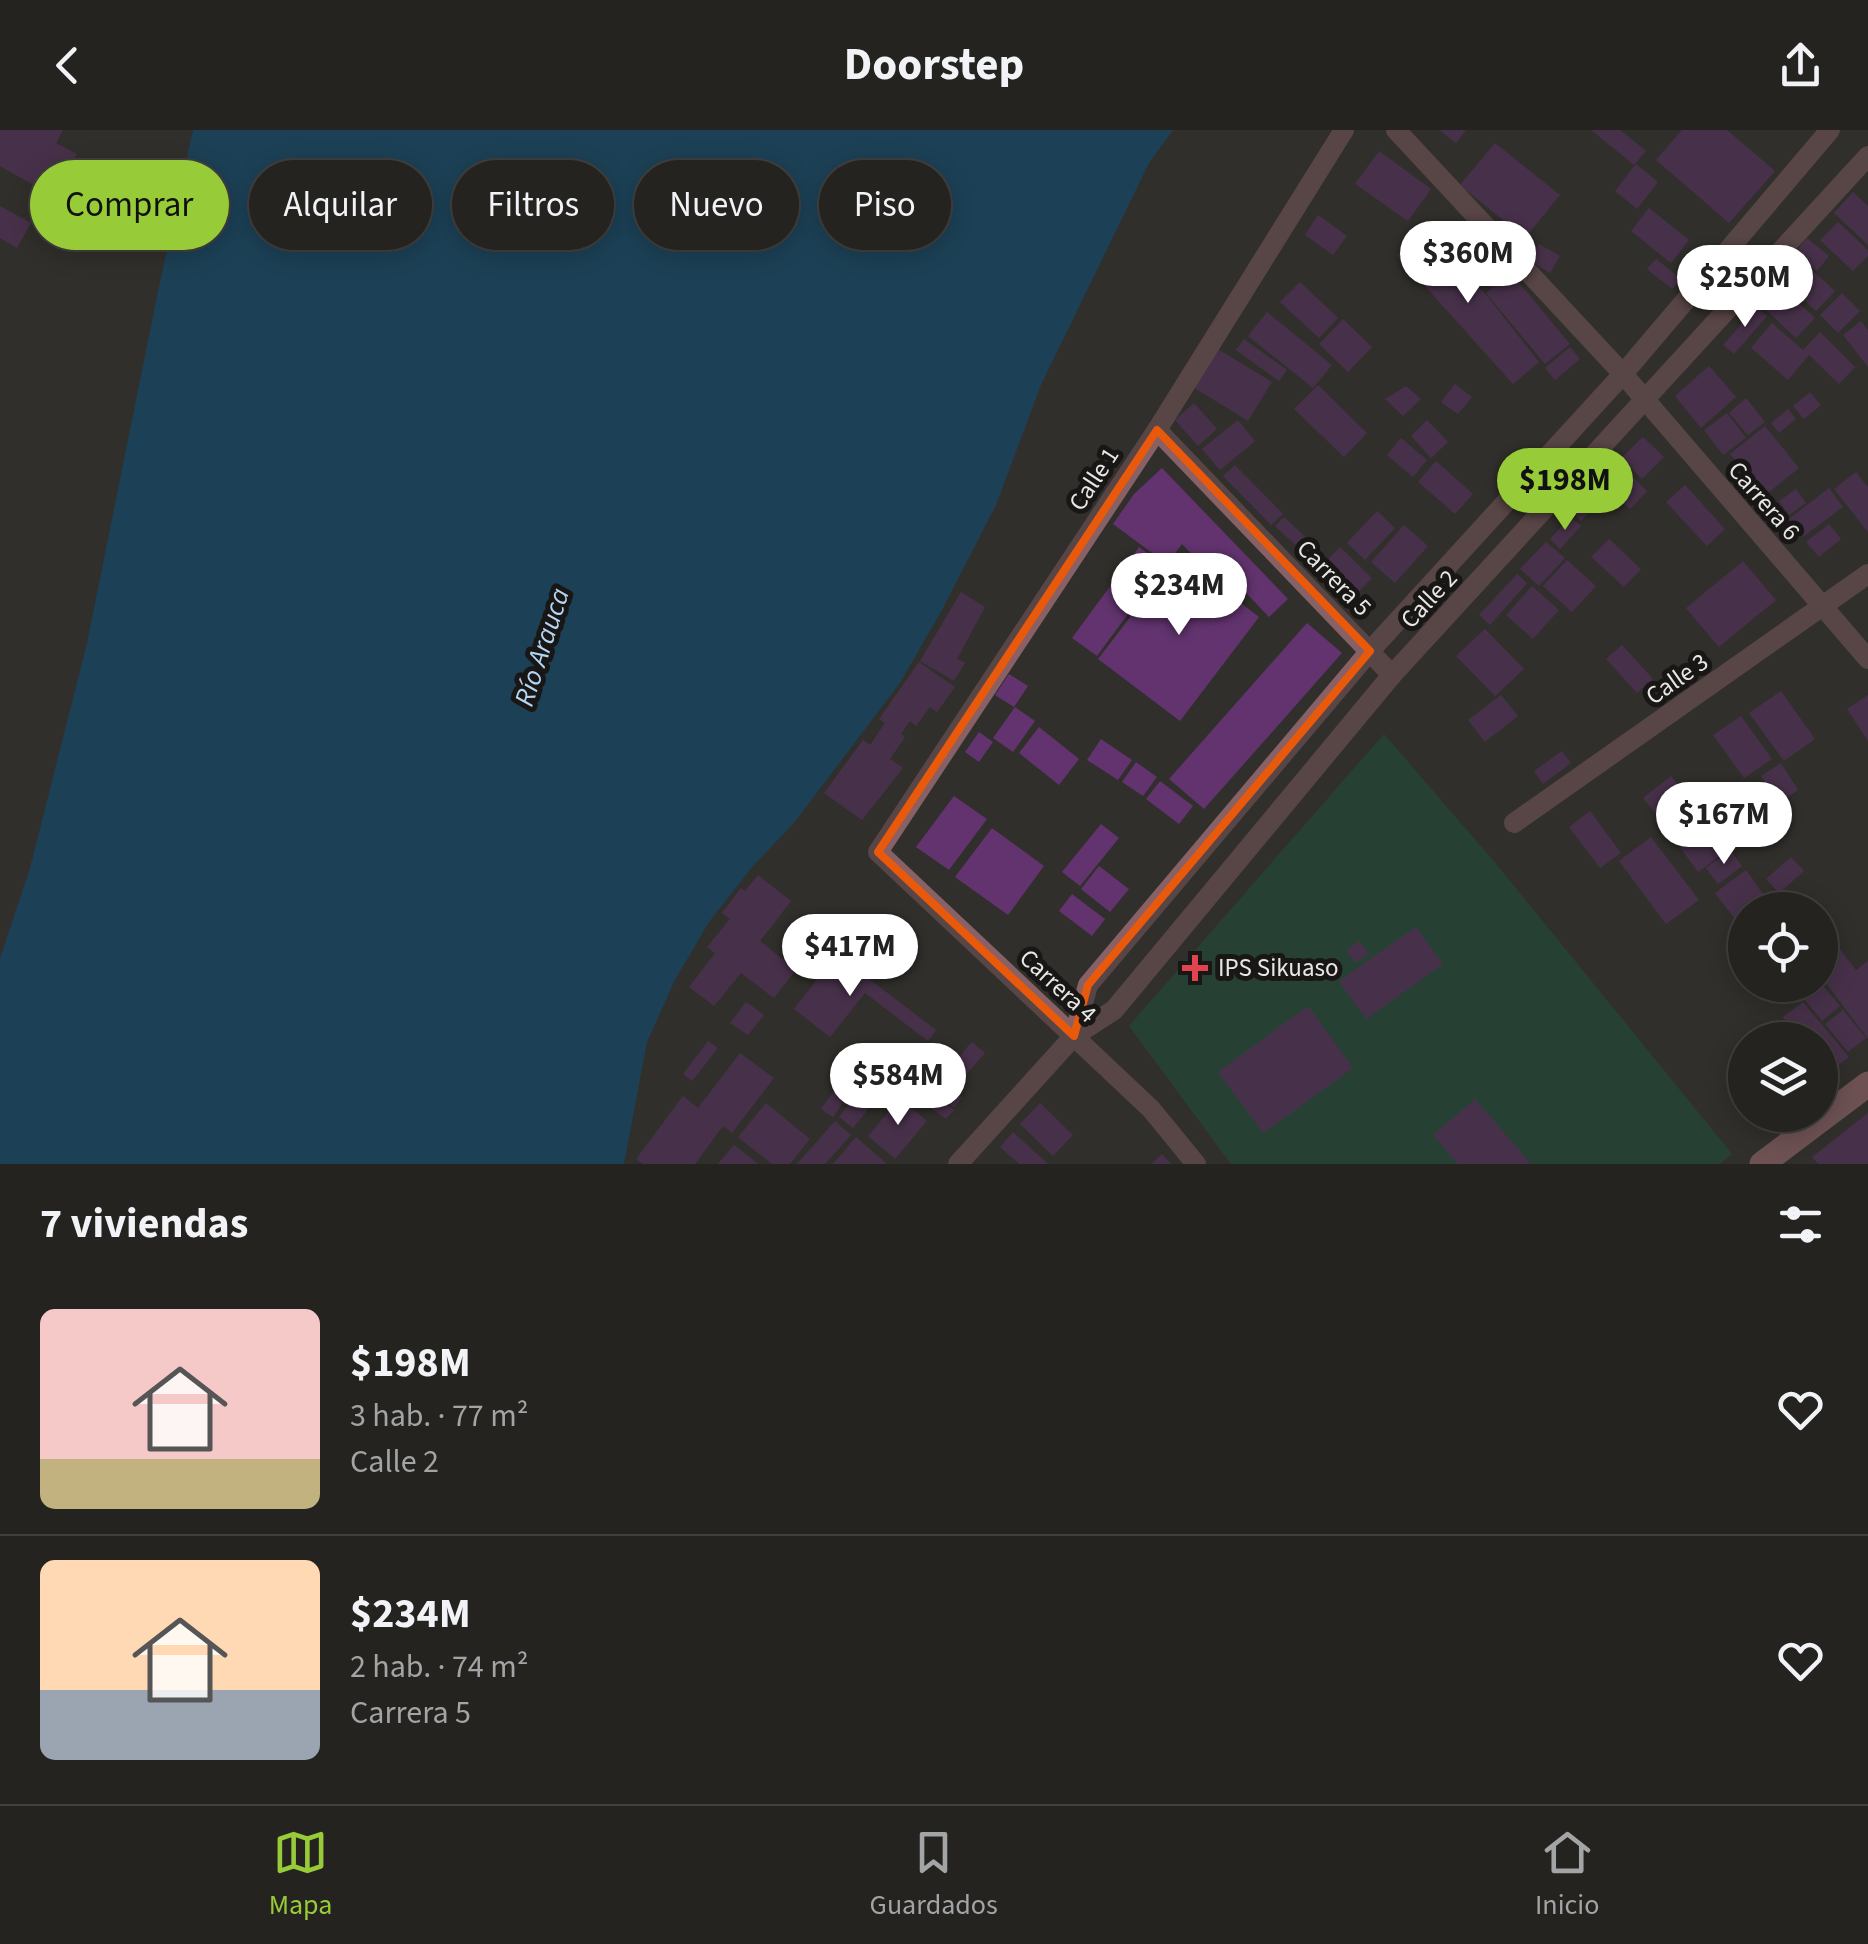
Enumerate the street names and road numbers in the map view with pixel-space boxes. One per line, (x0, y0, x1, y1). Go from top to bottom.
street label: Calle 1 (1060, 440, 1128, 518)
street label: Carrera 6 (1719, 454, 1809, 548)
street label: Carrera 5 (1288, 532, 1380, 624)
street label: Calle 2 (1392, 561, 1466, 637)
street label: Calle 3 (1638, 644, 1716, 714)
street label: Carrera 4 (1011, 941, 1105, 1031)

